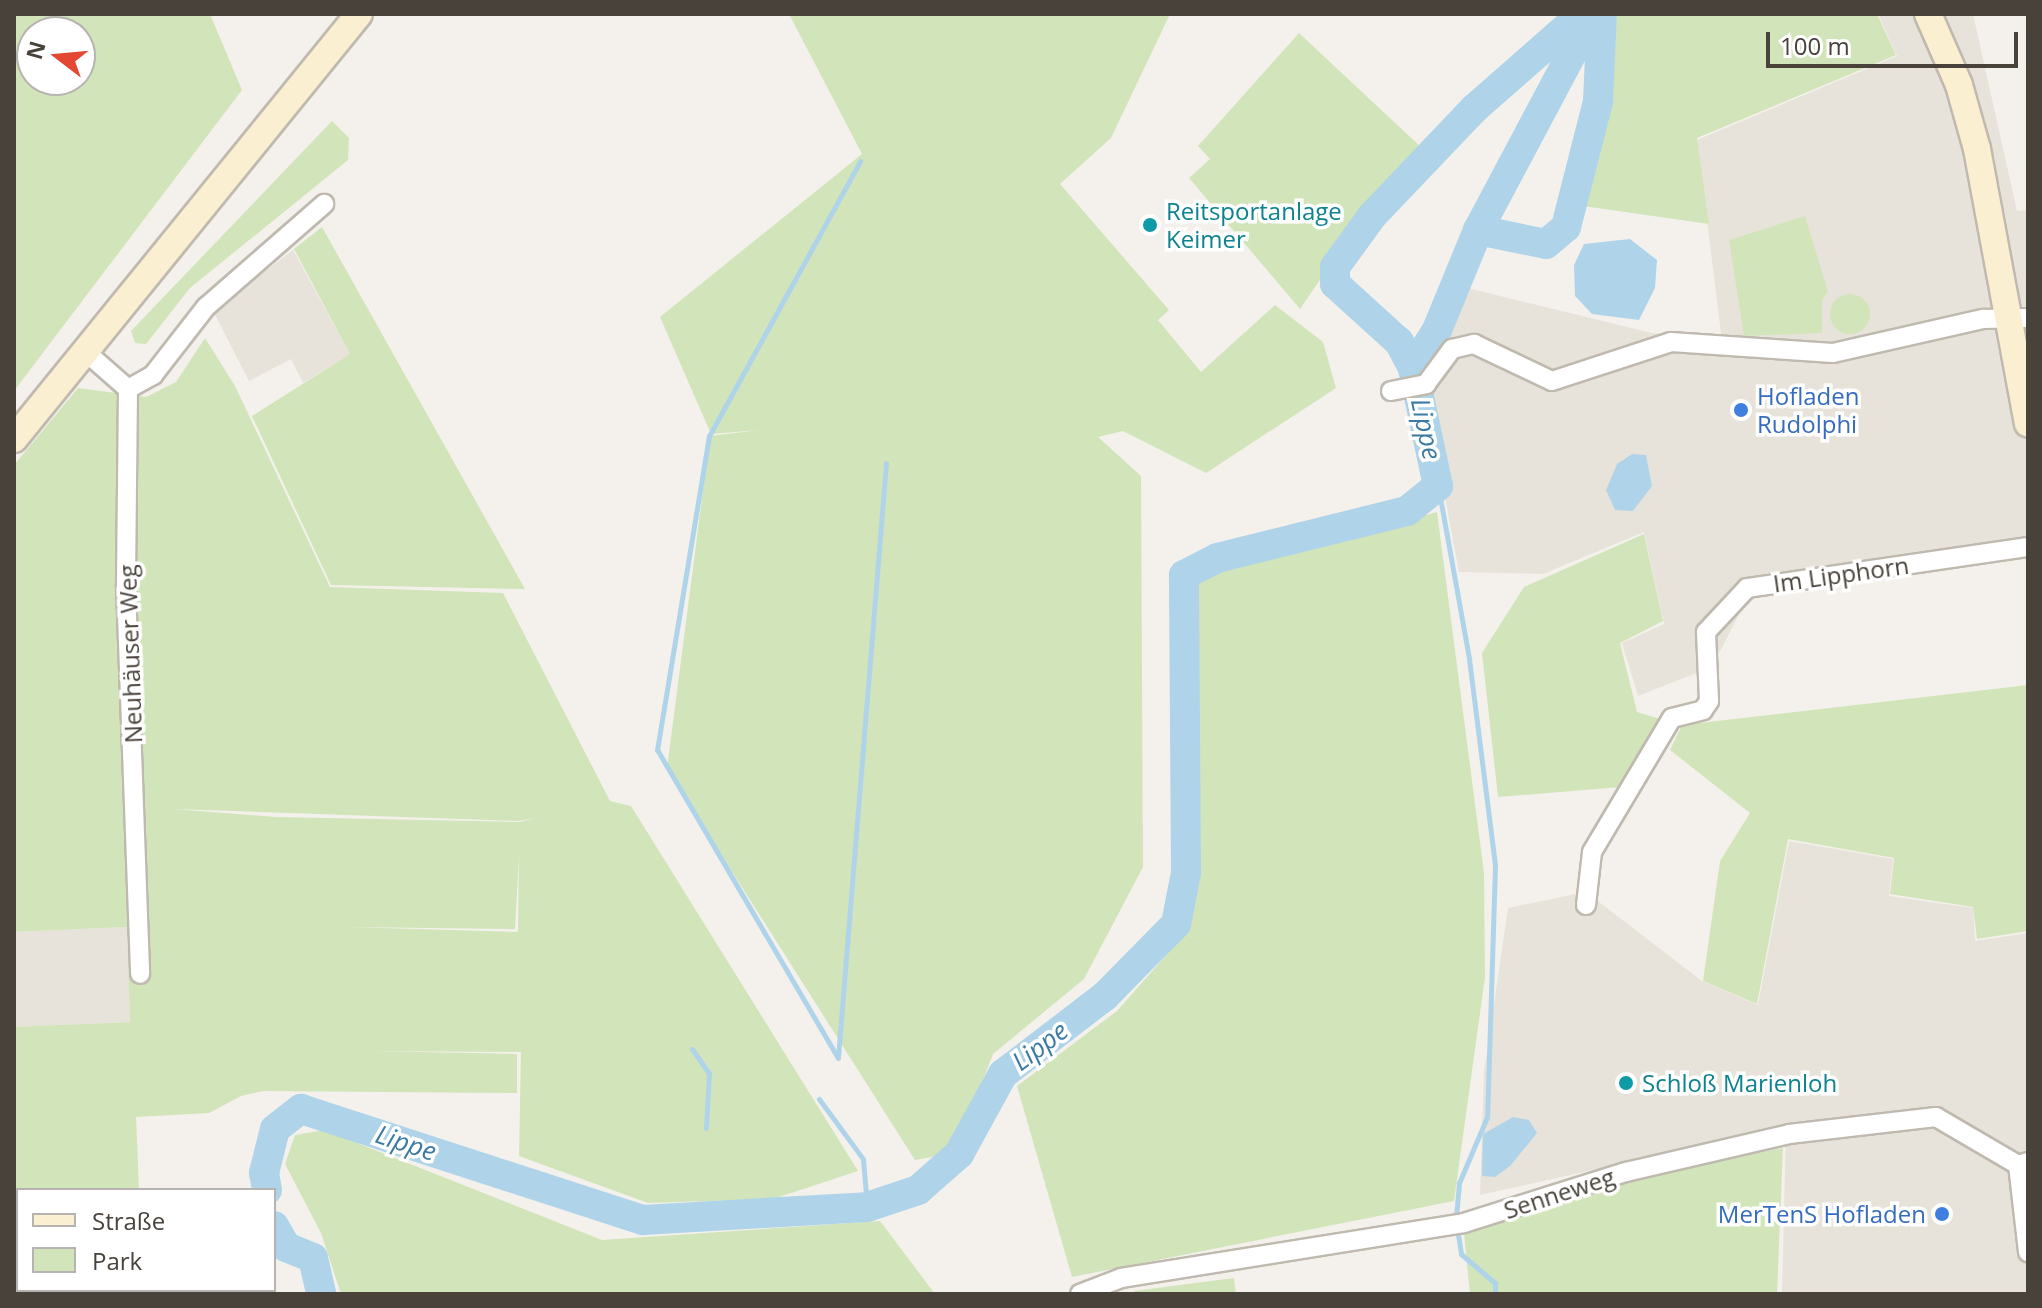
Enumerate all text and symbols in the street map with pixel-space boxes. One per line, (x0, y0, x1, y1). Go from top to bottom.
north arrow (16, 16, 96, 96)
scale bar (1770, 16, 2022, 66)
text: 100 m (1780, 29, 1850, 62)
text: N (18, 37, 52, 63)
place label: Reitsportanlage Keimer (1166, 197, 1342, 253)
marker: Reitsportanlage Keimer (1141, 216, 1159, 234)
place label: Hofladen Rudolphi (1757, 382, 1859, 438)
water label: Lippe (1404, 395, 1448, 463)
marker: Hofladen Rudolphi (1732, 401, 1750, 419)
street label: Im Lipphorn (1771, 550, 1911, 598)
street label: Neuhäuser Weg (112, 564, 148, 744)
water label: Lippe (1006, 1015, 1074, 1077)
place label: Schloß Marienloh (1642, 1069, 1837, 1097)
marker: Schloß Marienloh (1617, 1074, 1635, 1092)
water label: Lippe (372, 1119, 440, 1167)
street label: Senneweg (1500, 1162, 1618, 1224)
legend (16, 1188, 276, 1292)
place label: MerTenS Hofladen (1718, 1200, 1926, 1228)
text: Straße (92, 1204, 165, 1237)
marker: MerTenS Hofladen (1933, 1205, 1951, 1223)
text: Park (92, 1244, 142, 1277)

